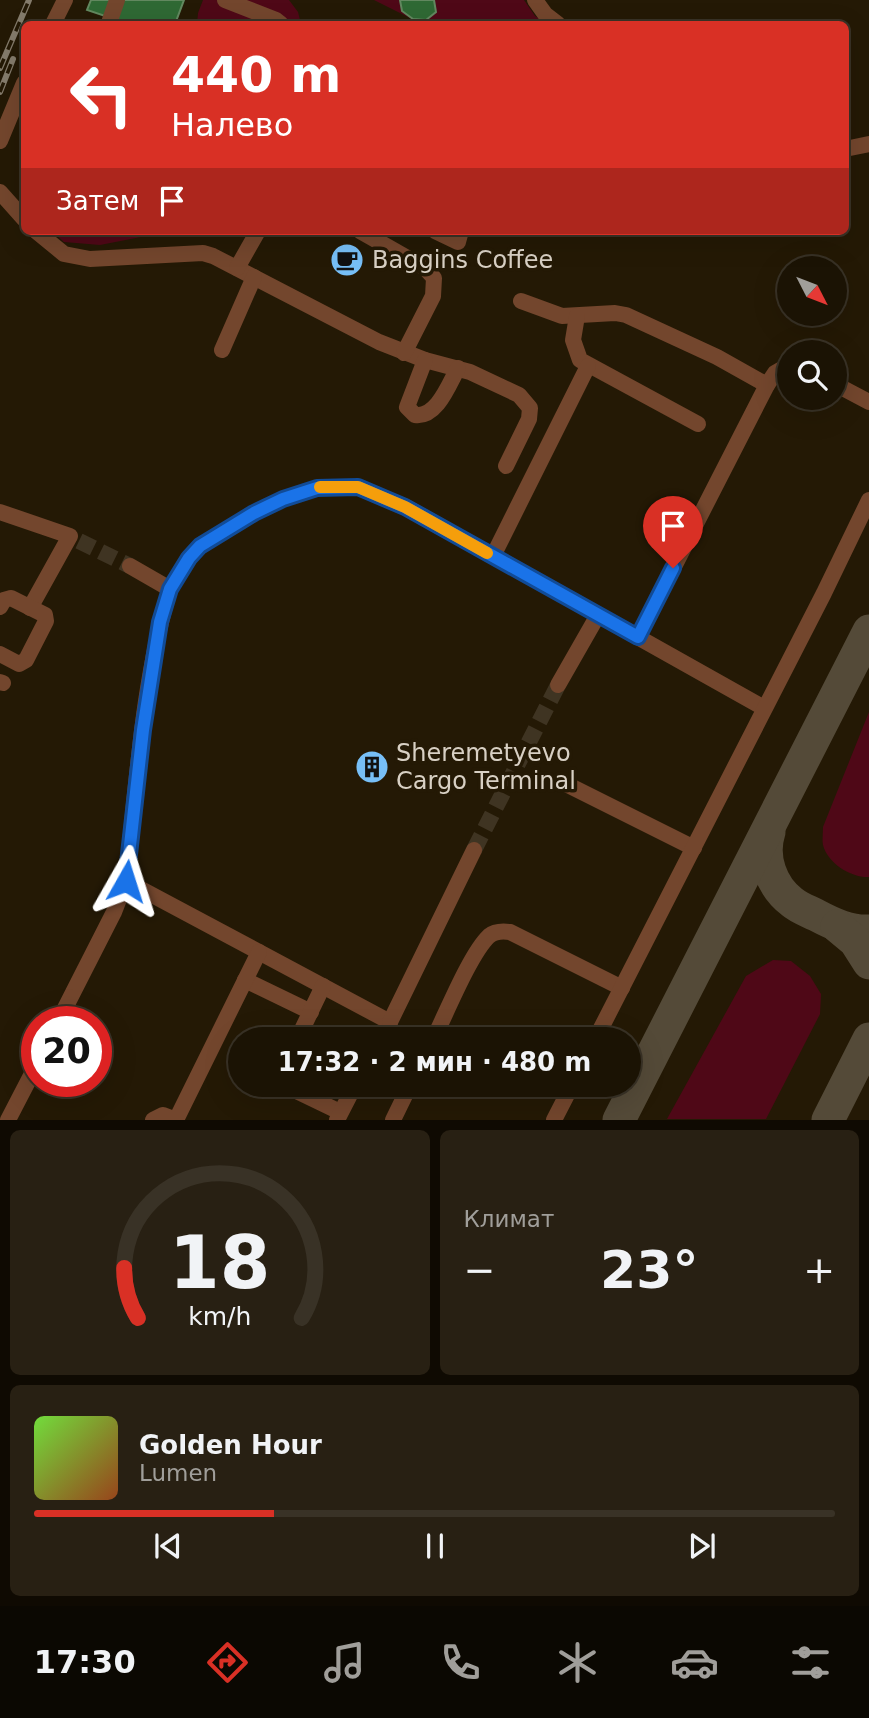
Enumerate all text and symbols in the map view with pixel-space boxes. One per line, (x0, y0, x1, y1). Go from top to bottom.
text: 440 m (171, 47, 341, 104)
icon: left (56, 49, 147, 140)
text: Налево (171, 106, 293, 144)
icon: arrive (153, 182, 191, 220)
text: Затем (56, 186, 139, 216)
cafe icon: Baggins Coffee (328, 241, 366, 279)
place label: Baggins Coffee (372, 246, 553, 274)
north arrow (777, 256, 847, 326)
map controls (777, 256, 847, 410)
button: search (777, 340, 847, 410)
pin (643, 496, 703, 568)
icon: arrive (654, 507, 692, 545)
place label: Sheremetyevo Cargo Terminal (396, 739, 576, 795)
building icon: Sheremetyevo Cargo Terminal (353, 748, 391, 786)
position arrow (89, 844, 163, 918)
speed limit sign: 20 (21, 1006, 112, 1097)
text: 17:32 · 2 мин · 480 m (278, 1047, 591, 1077)
text: Климат (464, 1206, 554, 1232)
text: 18 (169, 1221, 270, 1306)
text: 23° (600, 1240, 698, 1300)
text: − (464, 1248, 495, 1292)
text: + (803, 1248, 835, 1292)
text: km/h (188, 1302, 251, 1331)
text: Golden Hour (139, 1430, 322, 1460)
text: Lumen (139, 1460, 217, 1486)
icon: previous (149, 1527, 187, 1565)
icon: pause (416, 1527, 454, 1565)
icon: next (683, 1527, 721, 1565)
icon: directions (203, 1638, 252, 1687)
icon: music (320, 1638, 369, 1687)
icon: phone (436, 1638, 485, 1687)
icon: climate (553, 1638, 602, 1687)
icon: car (670, 1638, 719, 1687)
icon: filters (786, 1638, 835, 1687)
text: 17:30 (34, 1643, 136, 1681)

